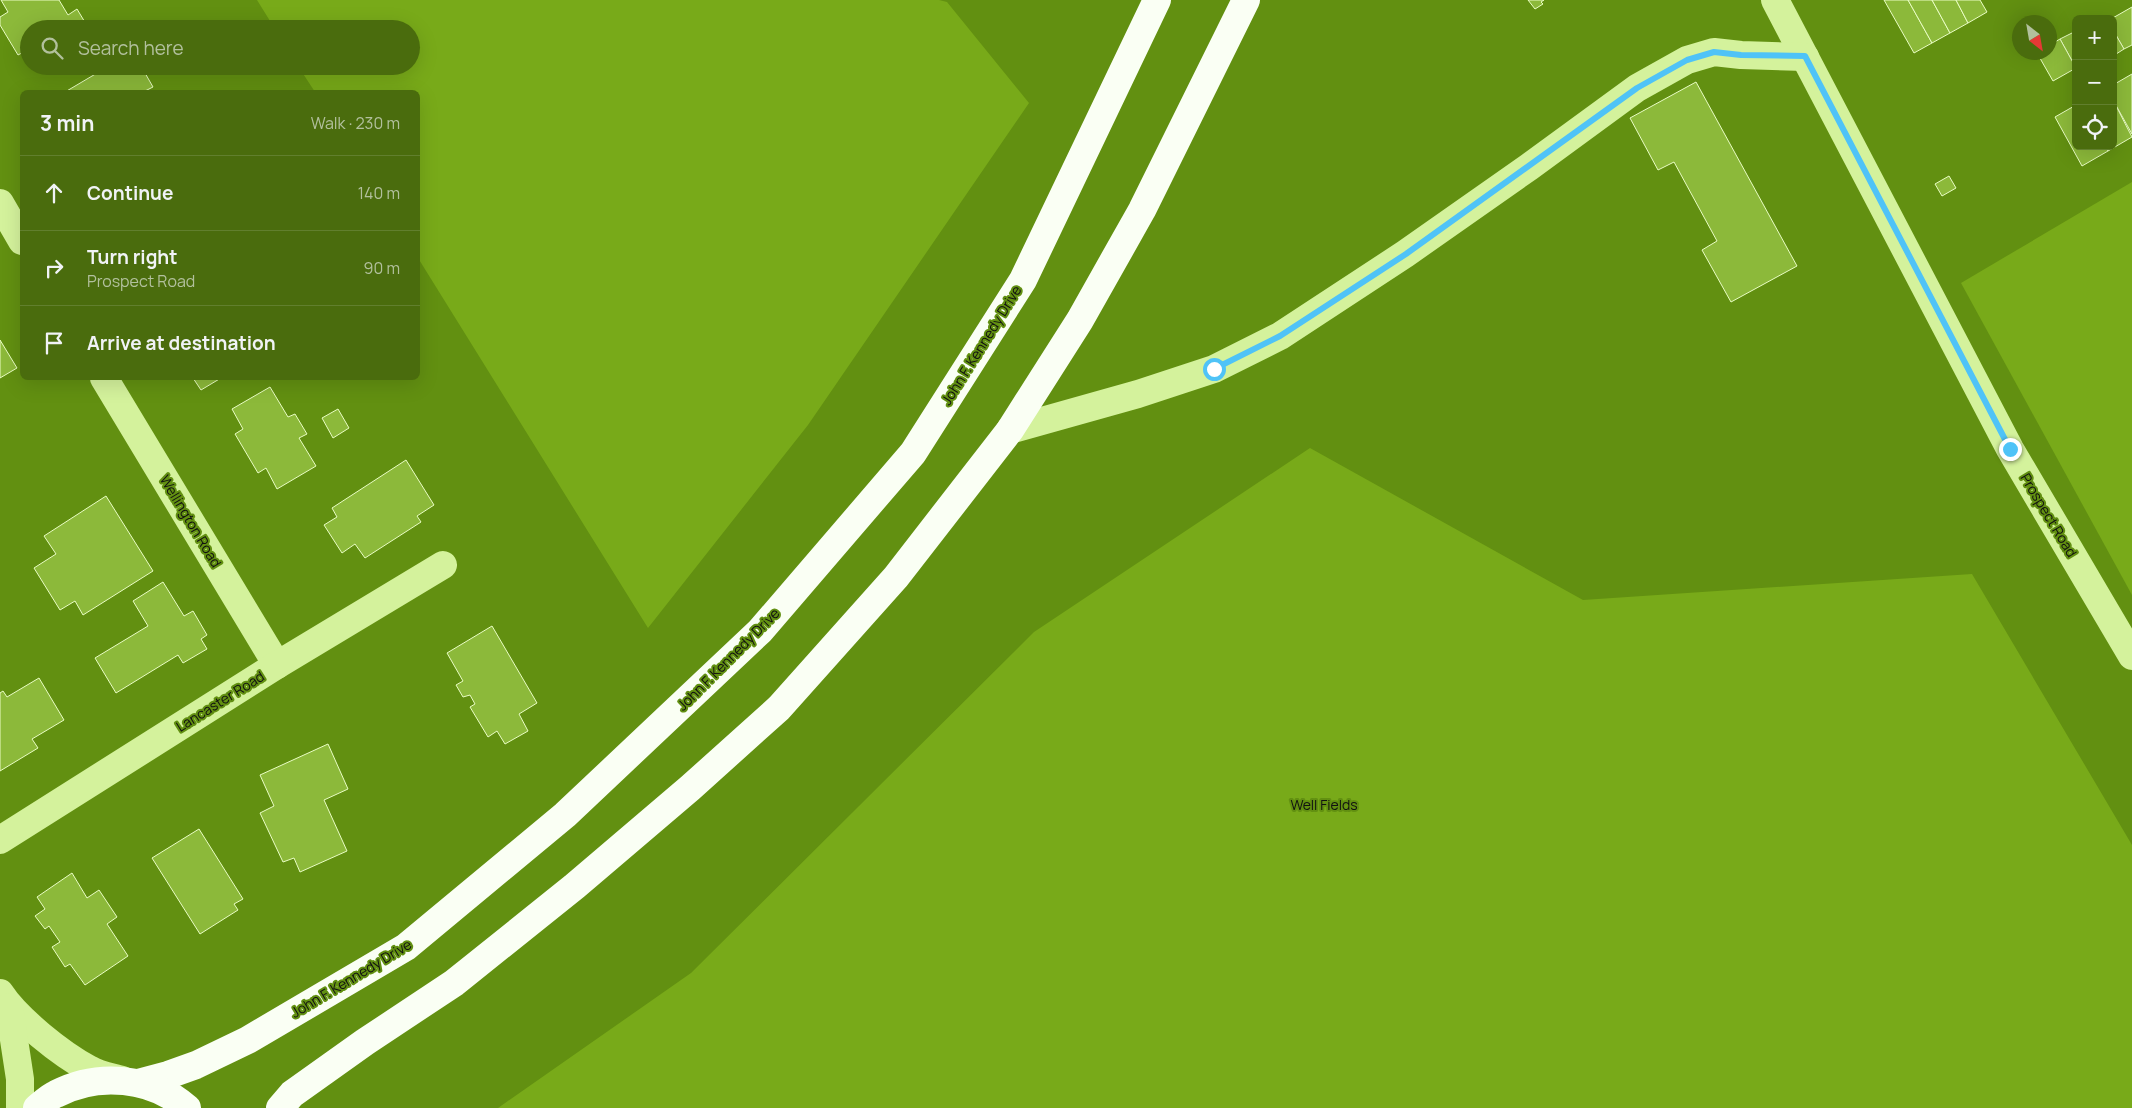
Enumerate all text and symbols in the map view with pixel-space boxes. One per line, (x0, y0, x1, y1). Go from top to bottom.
north arrow (2012, 15, 2057, 60)
map controls (2072, 15, 2117, 150)
button: + (2072, 15, 2117, 60)
search box (20, 20, 420, 75)
icon: search (38, 34, 66, 62)
text: Search here (78, 35, 184, 61)
button: − (2072, 60, 2117, 105)
button: locate (2072, 105, 2117, 150)
text: 3 min (40, 109, 94, 137)
text: Walk · 230 m (311, 112, 400, 134)
icon: ahead (40, 179, 68, 207)
text: Continue (87, 180, 173, 206)
text: 140 m (358, 182, 400, 204)
text: Turn right (87, 244, 177, 270)
icon: right (40, 254, 68, 282)
text: 90 m (364, 257, 400, 279)
text: Prospect Road (87, 270, 195, 292)
street label: John F. Kennedy Drive (936, 282, 1026, 408)
icon: arrive (40, 329, 68, 357)
text: Arrive at destination (87, 330, 276, 356)
route start (1203, 358, 1226, 381)
route end (1999, 438, 2022, 461)
street label: Prospect Road (2016, 470, 2082, 560)
street label: Wellington Road (156, 471, 226, 571)
street label: John F. Kennedy Drive (673, 604, 783, 714)
street label: Lancaster Road (172, 666, 268, 736)
park label: Well Fields (1290, 795, 1358, 814)
street label: John F. Kennedy Drive (287, 934, 415, 1022)

